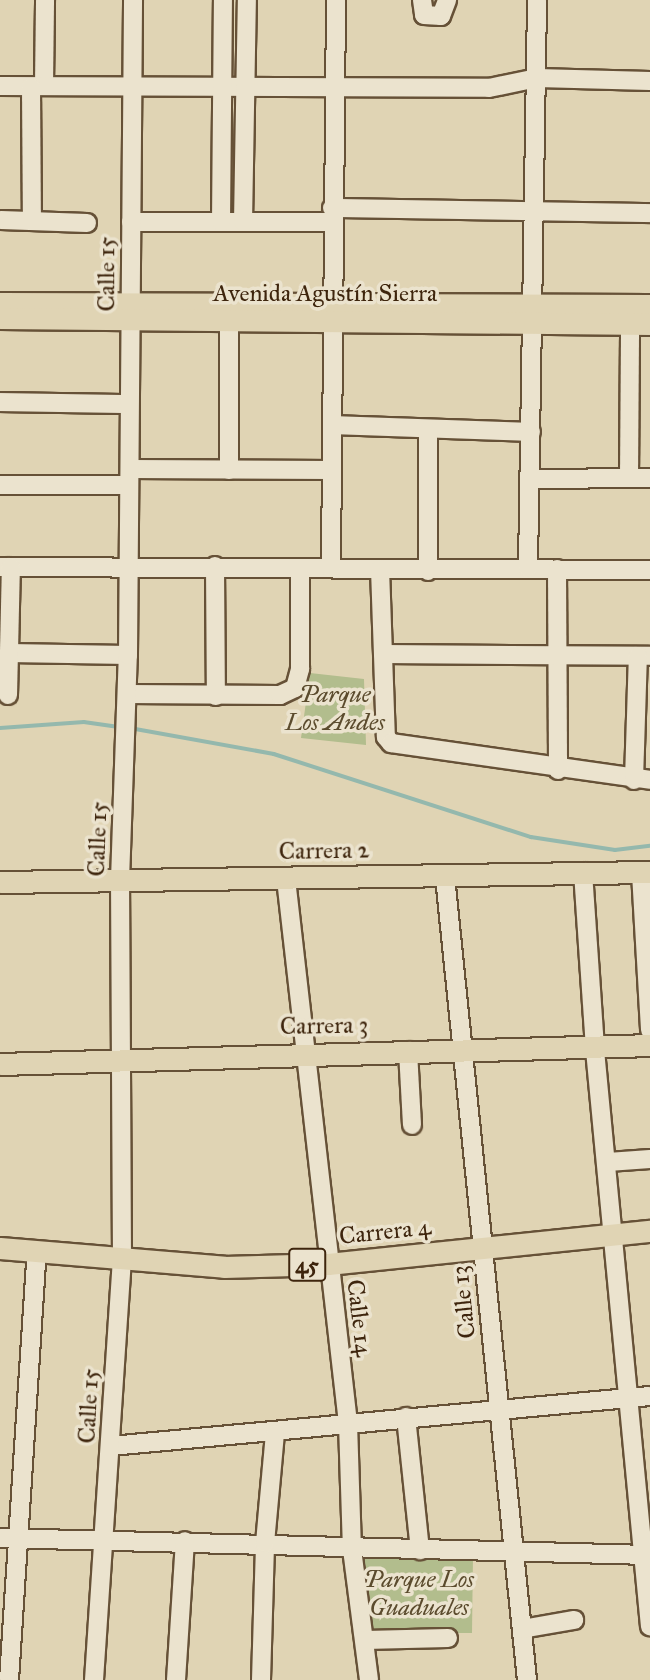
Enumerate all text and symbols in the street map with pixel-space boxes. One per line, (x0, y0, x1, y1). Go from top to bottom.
street label: Calle 15 (93, 236, 121, 312)
street label: Avenida Agustín Sierra (213, 280, 437, 308)
park label: Parque Los Andes (285, 681, 385, 737)
street label: Calle 15 (82, 801, 114, 877)
street label: Carrera 2 (279, 836, 369, 866)
street label: Carrera 3 (280, 1011, 368, 1041)
street label: Carrera 4 (338, 1213, 432, 1251)
road number: 45 (288, 1246, 326, 1284)
street label: Calle 13 (446, 1264, 482, 1340)
street label: Calle 14 (340, 1278, 378, 1358)
street label: Calle 15 (73, 1368, 105, 1444)
park label: Parque Los Guaduales (364, 1566, 474, 1622)

